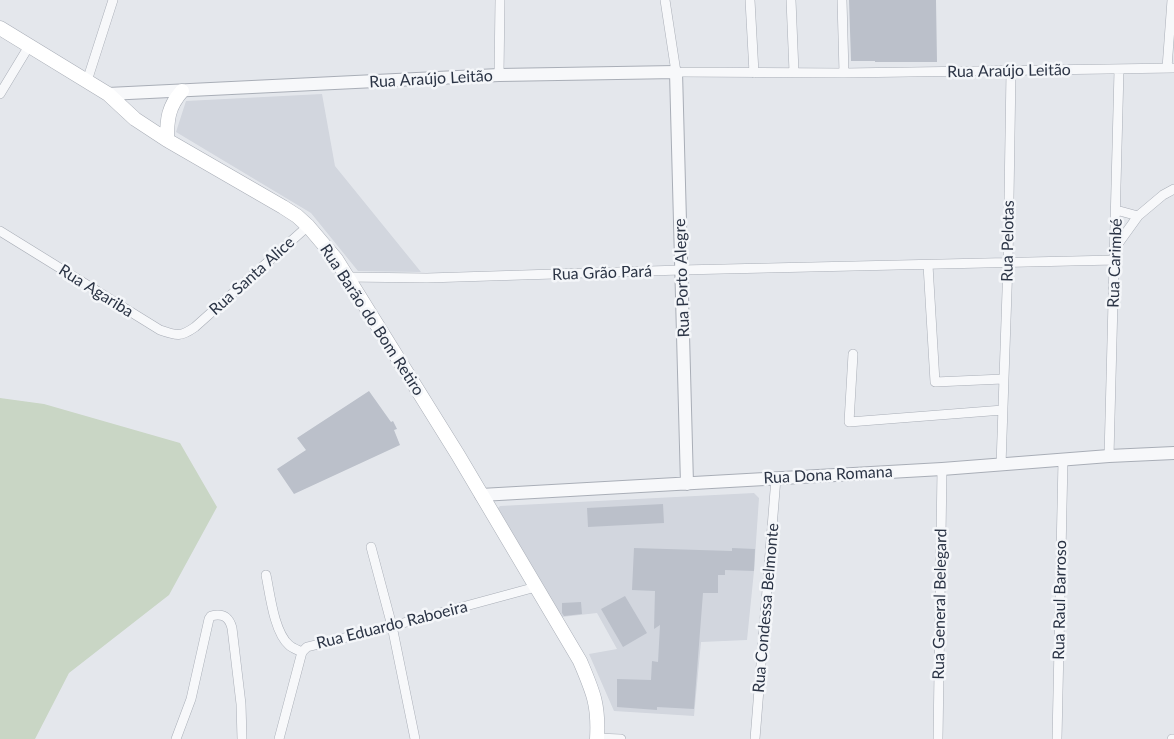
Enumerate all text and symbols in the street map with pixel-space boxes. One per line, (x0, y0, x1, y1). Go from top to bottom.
street label: Rua Araújo Leitão (947, 60, 1071, 82)
street label: Rua Araújo Leitão (369, 66, 493, 92)
street label: Rua Pelotas (998, 200, 1018, 282)
street label: Rua Porto Alegre (670, 218, 694, 338)
street label: Rua Carimbé (1104, 218, 1126, 308)
street label: Rua Santa Alice (205, 233, 299, 319)
street label: Rua Barão do Bom Retiro (316, 241, 428, 399)
street label: Rua Agariba (55, 261, 137, 321)
street label: Rua Grão Pará (552, 262, 652, 284)
street label: Rua Dona Romana (763, 462, 893, 488)
street label: Rua Condessa Belmonte (749, 522, 783, 694)
street label: Rua General Belegard (929, 528, 951, 680)
street label: Rua Raul Barroso (1049, 540, 1071, 660)
street label: Rua Eduardo Raboeira (315, 597, 469, 653)

